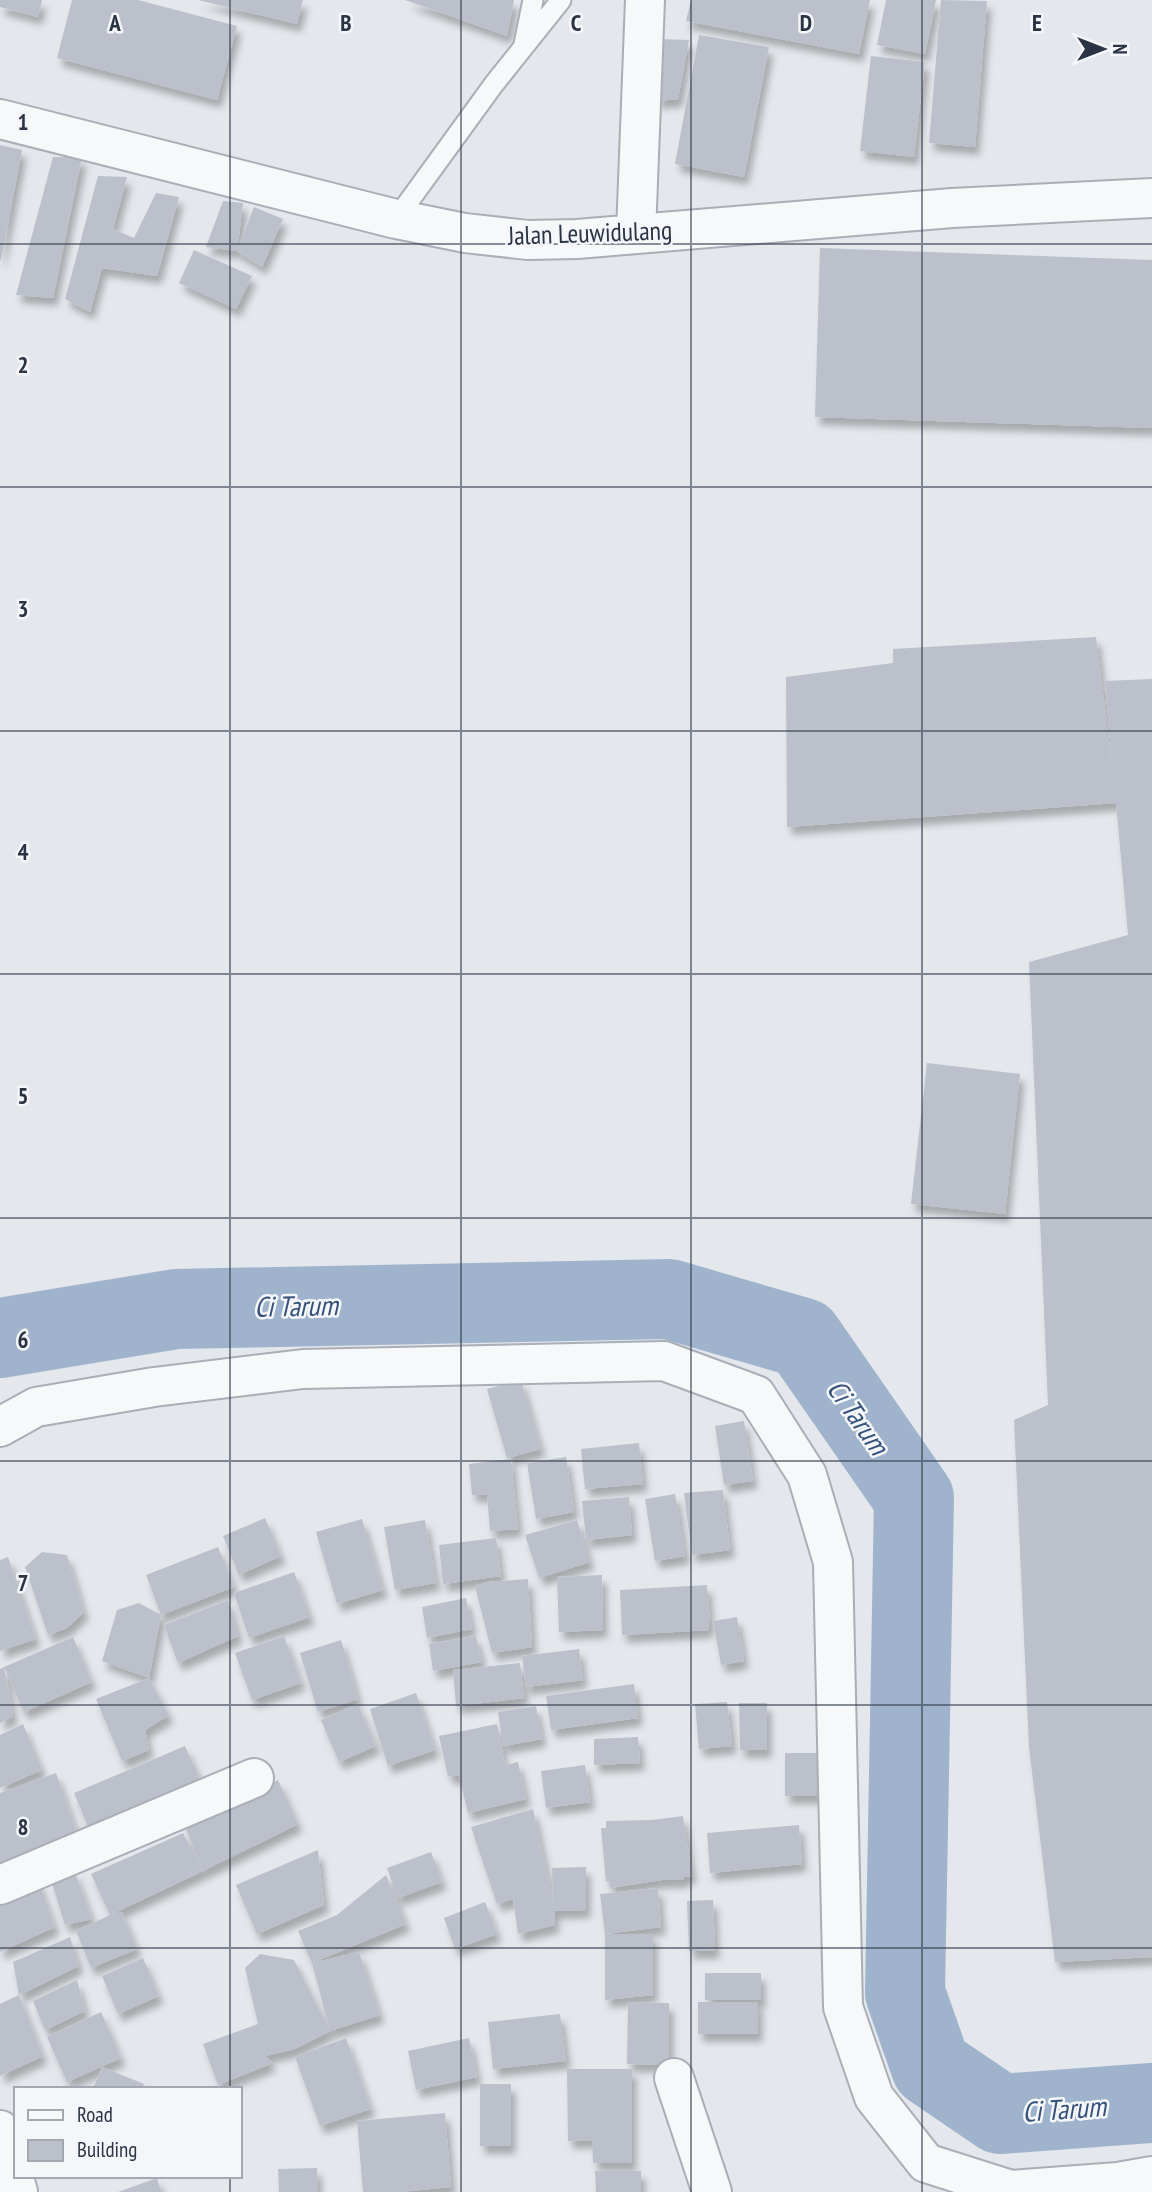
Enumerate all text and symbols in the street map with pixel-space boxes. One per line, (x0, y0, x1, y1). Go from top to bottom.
text: A (108, 8, 121, 37)
text: B (340, 8, 352, 37)
text: C (571, 8, 582, 37)
text: D (800, 8, 812, 37)
text: E (1032, 8, 1042, 37)
north arrow (1068, 14, 1138, 84)
text: N (1108, 44, 1132, 54)
text: 1 (18, 107, 29, 136)
street label: Jalan Leuwidulang (506, 213, 673, 252)
text: 2 (18, 350, 29, 379)
text: 3 (18, 594, 29, 623)
text: 4 (18, 837, 29, 866)
text: 5 (18, 1081, 29, 1110)
water label: Ci Tarum (254, 1286, 340, 1325)
text: 6 (18, 1325, 29, 1354)
water label: Ci Tarum (819, 1372, 899, 1463)
text: 7 (18, 1568, 29, 1597)
text: 8 (18, 1812, 29, 1841)
legend (14, 2087, 242, 2178)
water label: Ci Tarum (1021, 2087, 1109, 2130)
text: Road (77, 2101, 113, 2128)
text: Building (77, 2136, 137, 2163)

